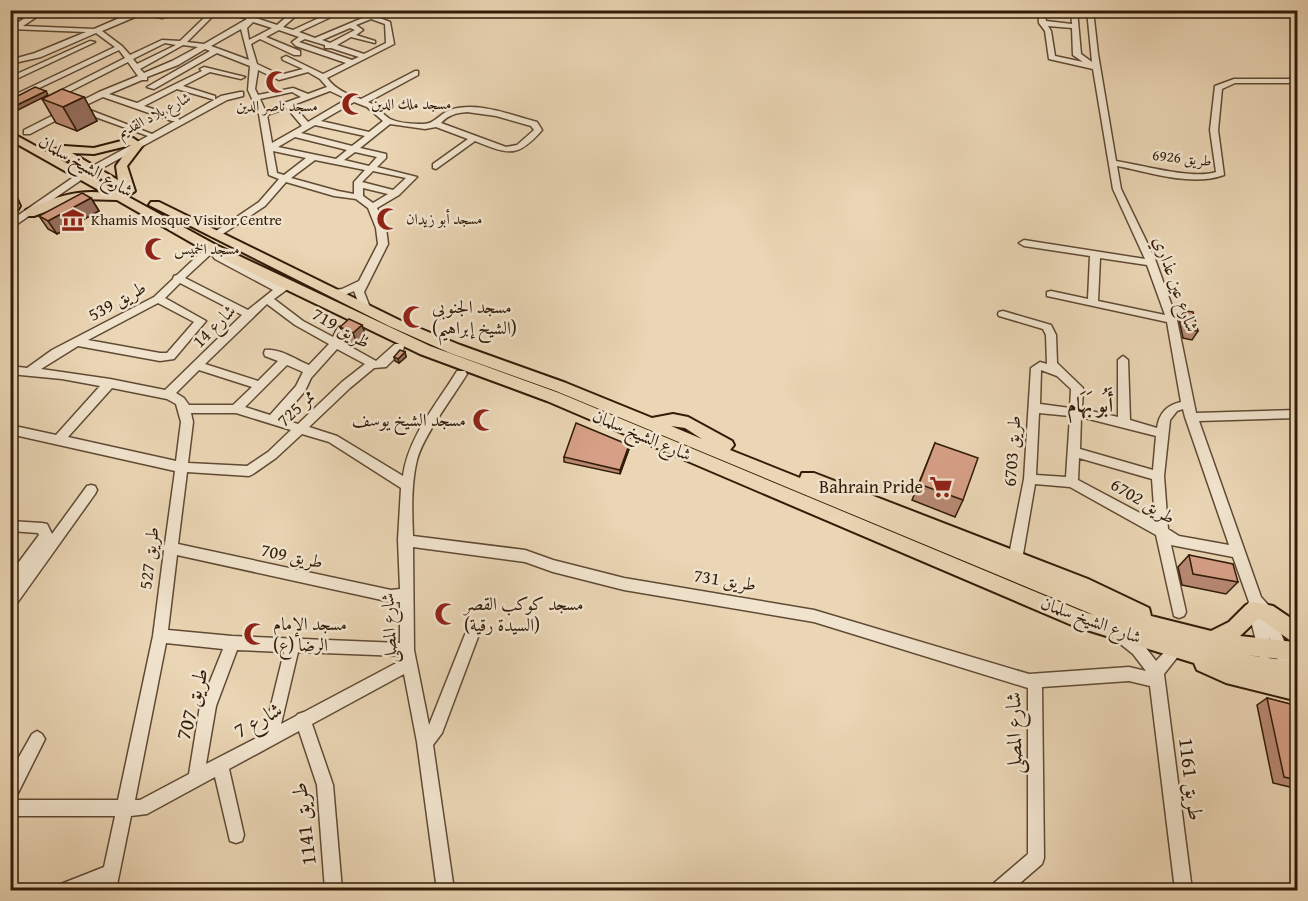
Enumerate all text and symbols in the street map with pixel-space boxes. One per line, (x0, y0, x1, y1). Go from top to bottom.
mosque icon: مسجد ناصر الدين (264, 69, 290, 95)
street label: شارع بلاد القديم (113, 86, 195, 145)
mosque icon: مسجد ملك الدين (340, 91, 366, 117)
place label: مسجد ملك الدين (371, 93, 451, 114)
place label: مسجد ناصر الدين (236, 95, 318, 116)
street label: شارع الشيخ سلمان (32, 128, 139, 206)
street label: طريق 6926 (1151, 144, 1213, 171)
mosque icon: مسجد أبو زيدان (375, 206, 401, 232)
museum icon: Khamis Mosque Visitor Centre (60, 207, 86, 233)
place label: مسجد أبو زيدان (406, 208, 482, 229)
place label: Khamis Mosque Visitor Centre (91, 209, 282, 230)
street label: شارع عين عذاري (1145, 232, 1206, 336)
mosque icon: مسجد الخميس (143, 236, 169, 262)
place label: مسجد الخميس (174, 238, 240, 259)
street label: طريق 539 (83, 274, 151, 328)
place label: مسجد الجنوبي (الشيخ إبراهيم) (432, 293, 517, 346)
street label: شارع 14 (186, 298, 243, 355)
street label: طريق 719 (307, 300, 375, 355)
mosque icon: مسجد الجنوبي (الشيخ إبراهيم) (401, 304, 427, 330)
street label: ممر 725 (270, 383, 321, 433)
district label: أَبُو بَهَام (1067, 387, 1113, 424)
street label: شارع الشيخ سلمان (587, 402, 696, 470)
place label: مسجد الشيخ يوسف (352, 406, 466, 436)
mosque icon: مسجد الشيخ يوسف (471, 407, 497, 433)
street label: طريق 6703 (996, 414, 1027, 488)
street label: طريق 6702 (1106, 471, 1181, 531)
place label: Bahrain Pride (819, 473, 923, 500)
supermarket icon: Bahrain Pride (928, 474, 954, 500)
street label: طريق 527 (131, 525, 166, 591)
street label: طريق 709 (259, 536, 326, 575)
street label: طريق 731 (692, 561, 758, 598)
street label: شارع الشيخ سلمان (1036, 589, 1145, 653)
place label: مسجد كوكب القصر (السيدة رقية) (462, 590, 583, 638)
street label: شارع المصلى (373, 592, 406, 664)
mosque icon: مسجد كوكب القصر (السيدة رقية) (433, 601, 459, 627)
place label: مسجد الإمام الرضا (ع) (273, 610, 347, 660)
mosque icon: مسجد الإمام الرضا (ع) (242, 621, 268, 647)
street label: طريق 707 (167, 664, 216, 743)
street label: شارع المصلى (997, 692, 1033, 774)
street label: شارع 7 (228, 694, 289, 748)
street label: طريق 1161 (1171, 736, 1212, 822)
street label: طريق 1141 (283, 781, 324, 867)

